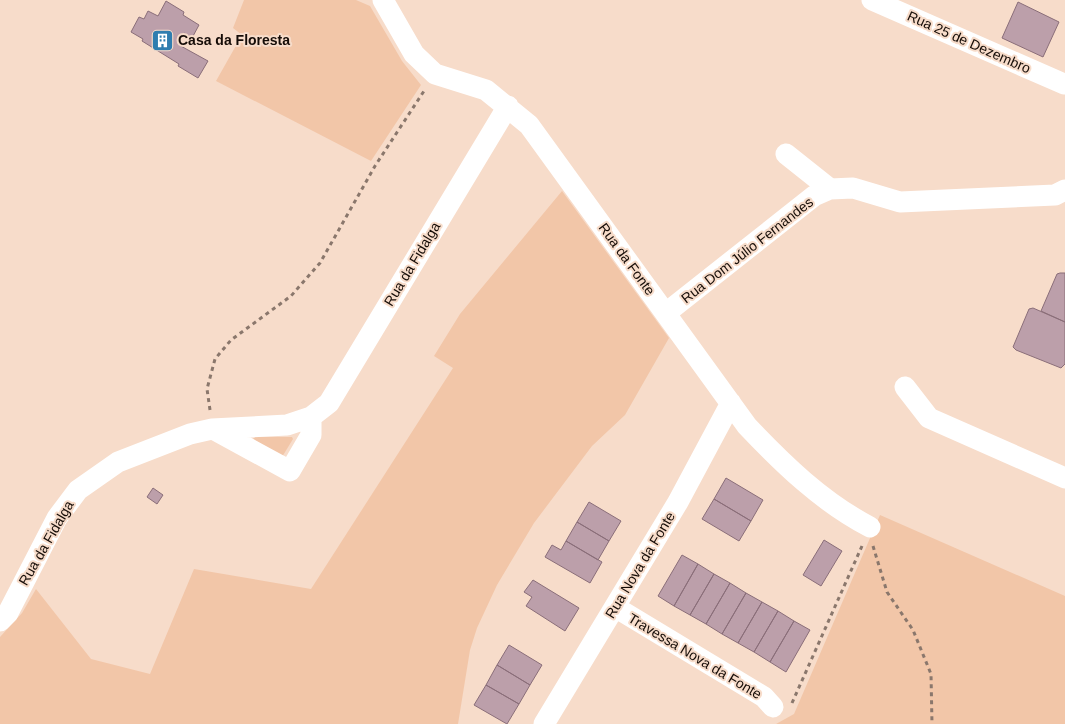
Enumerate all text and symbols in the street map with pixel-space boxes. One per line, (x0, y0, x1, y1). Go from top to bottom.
street label: Rua 25 de Dezembro (905, 8, 1033, 76)
building icon: Casa da Floresta (150, 28, 174, 52)
place label: Casa da Floresta (178, 32, 290, 48)
street label: Rua Dom Júlio Fernandes (678, 194, 816, 306)
street label: Rua da Fidalga (381, 219, 443, 309)
street label: Rua da Fonte (596, 220, 659, 298)
street label: Rua da Fidalga (15, 498, 77, 588)
street label: Rua Nova da Fonte (602, 509, 678, 621)
street label: Travessa Nova da Fonte (625, 610, 765, 702)

